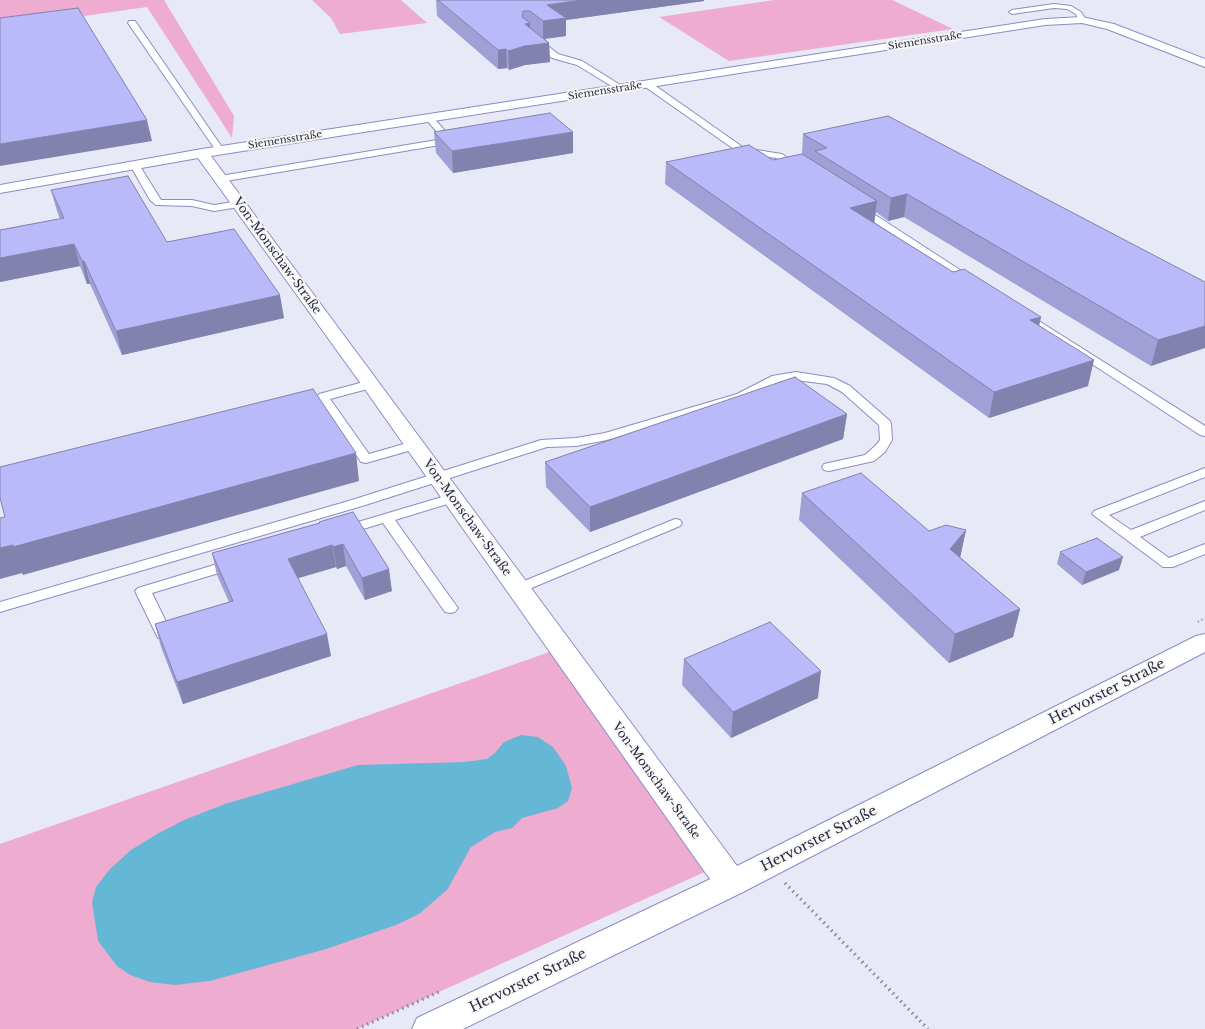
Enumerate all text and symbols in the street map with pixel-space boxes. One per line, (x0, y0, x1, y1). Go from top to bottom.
street label: Siemensstraße (887, 29, 963, 53)
street label: Siemensstraße (567, 79, 643, 103)
street label: Siemensstraße (247, 128, 323, 152)
street label: Von-Monschaw-Straße (230, 195, 324, 317)
street label: Von-Monschaw-Straße (420, 457, 514, 579)
street label: Hervorster Straße (1046, 655, 1168, 729)
street label: Von-Monschaw-Straße (609, 720, 703, 842)
street label: Hervorster Straße (758, 802, 880, 876)
street label: Hervorster Straße (467, 945, 589, 1017)

